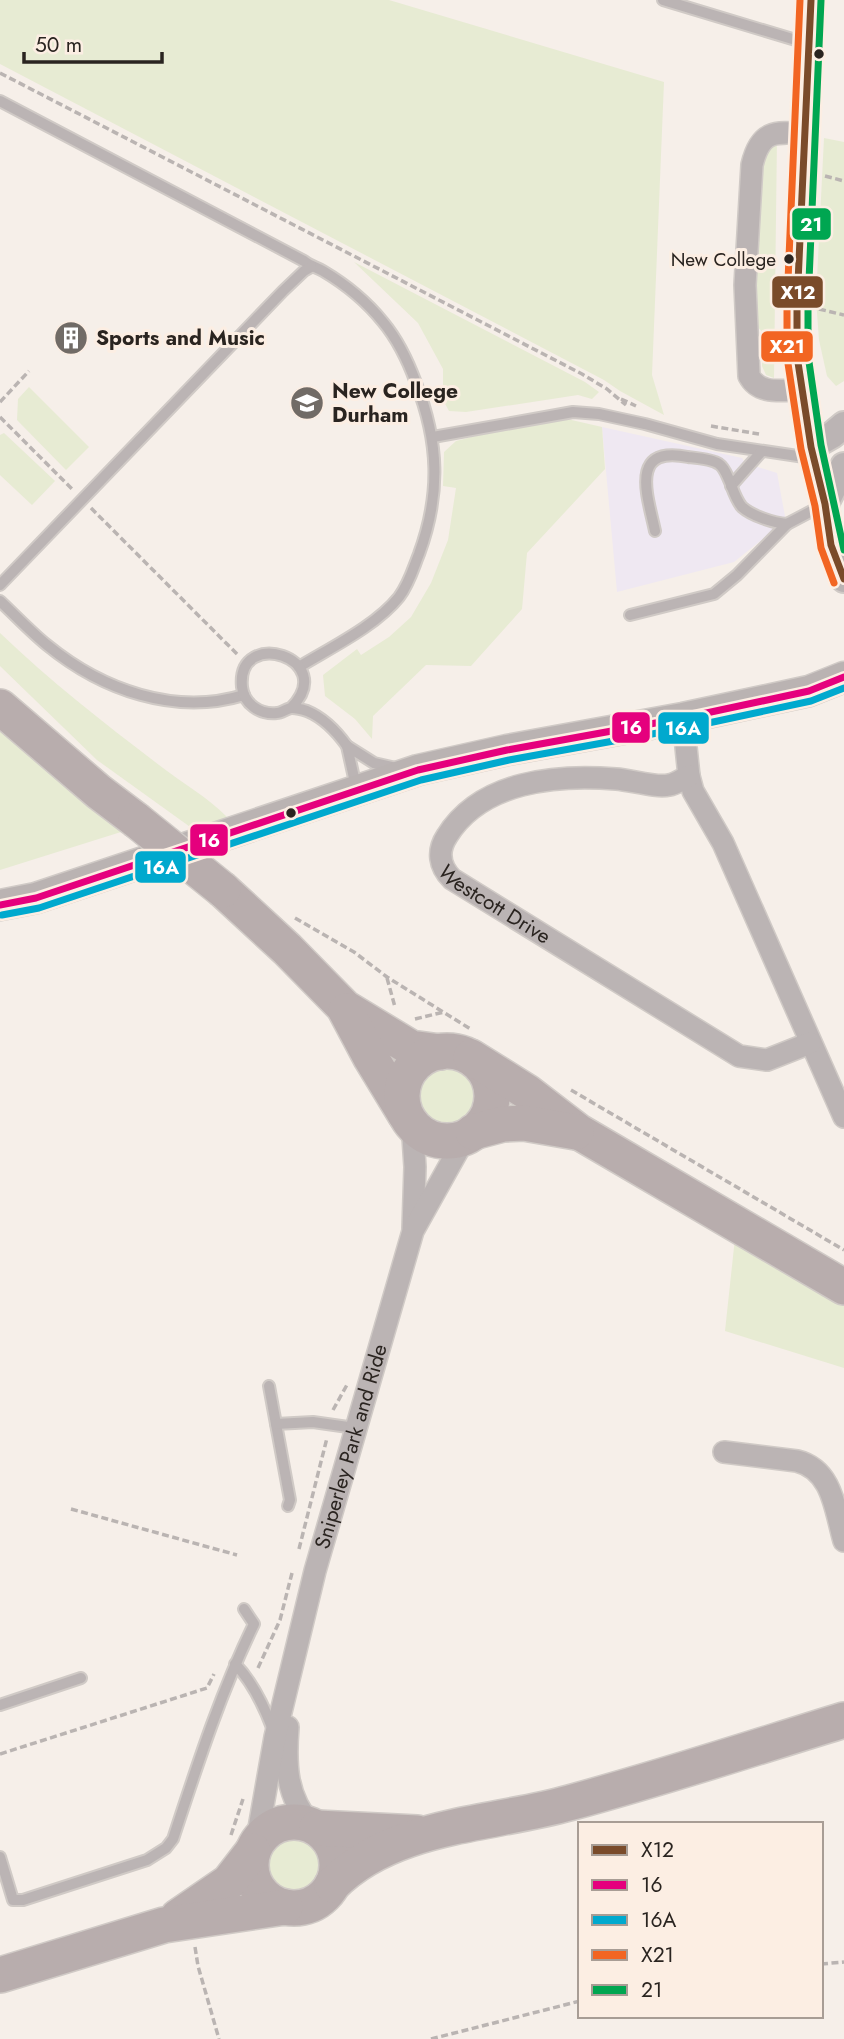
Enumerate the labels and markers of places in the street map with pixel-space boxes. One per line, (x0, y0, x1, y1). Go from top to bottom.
unlabelled marker (812, 47, 826, 61)
place label: New College (671, 246, 776, 273)
marker: New College (782, 252, 796, 266)
building icon: Sports and Music (52, 319, 90, 357)
place label: Sports and Music (96, 323, 265, 353)
place label: New College Durham (332, 376, 458, 430)
school or university icon: New College Durham (288, 384, 326, 422)
unlabelled marker (284, 806, 298, 820)

